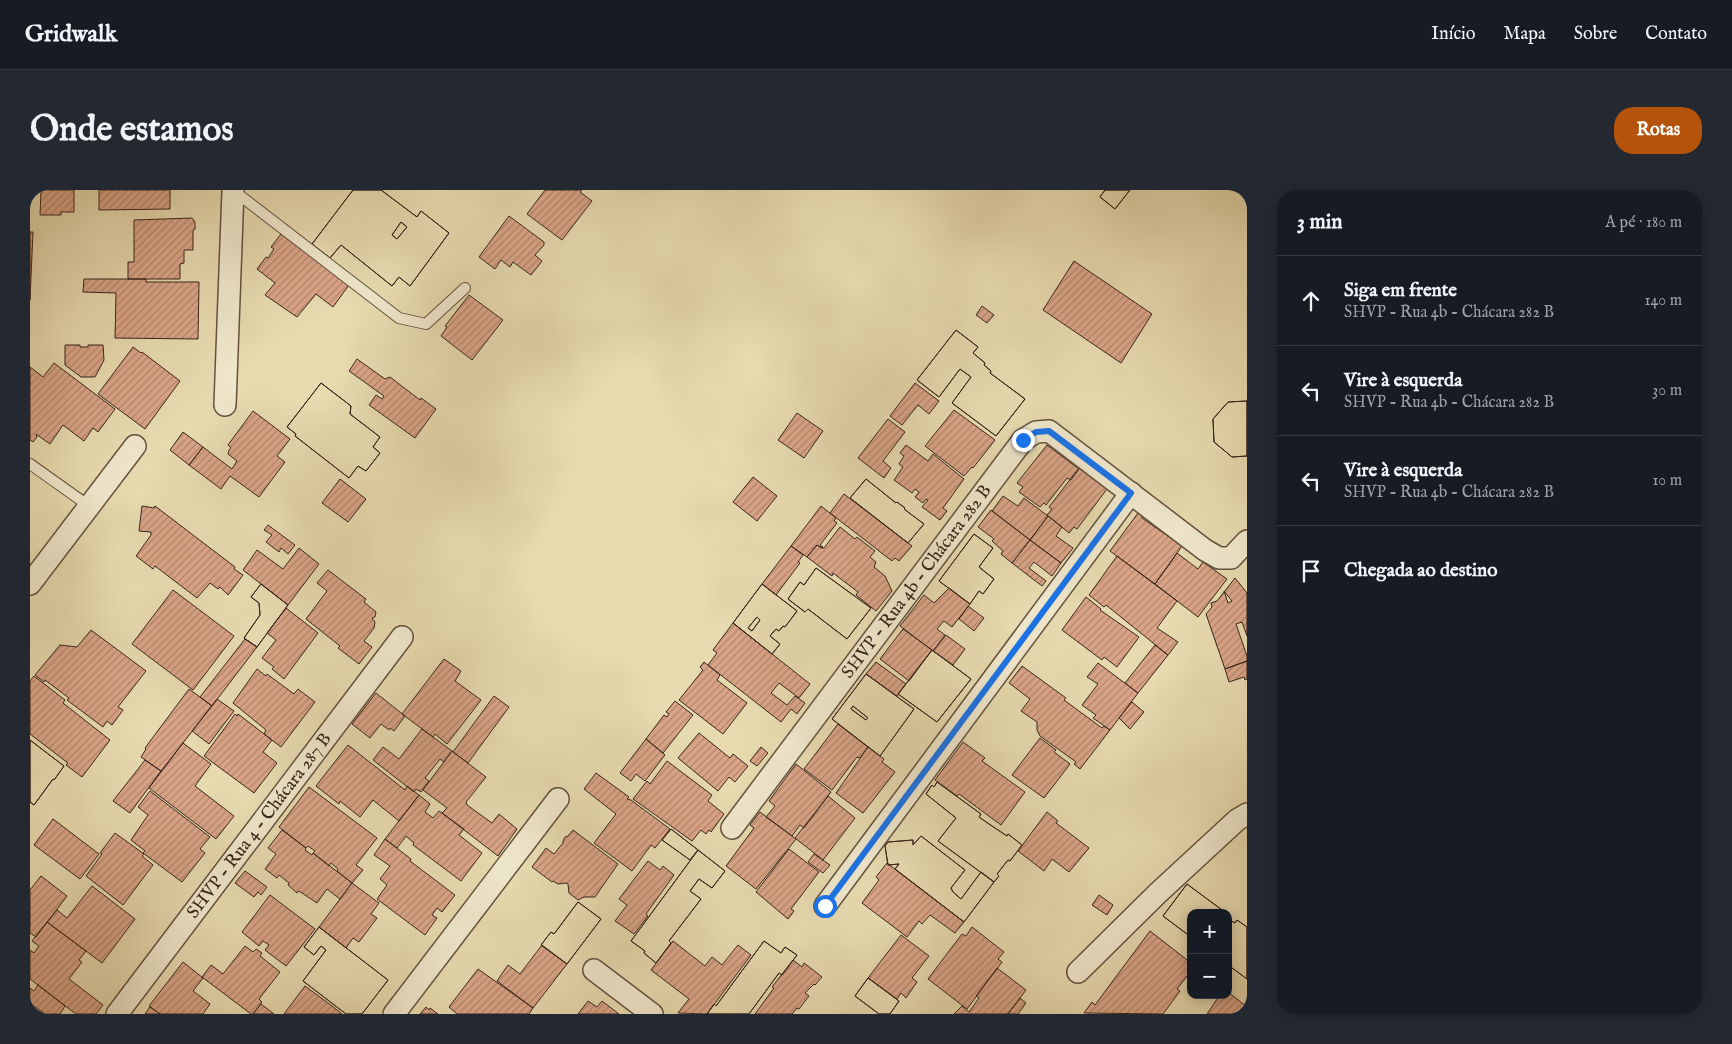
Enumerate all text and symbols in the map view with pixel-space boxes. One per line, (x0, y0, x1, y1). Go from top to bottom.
text: Gridwalk (25, 19, 117, 50)
text: Início (1431, 23, 1476, 46)
text: Mapa (1504, 23, 1546, 46)
text: Sobre (1574, 23, 1617, 46)
text: Contato (1645, 23, 1707, 46)
button: Rotas (1614, 107, 1702, 154)
text: Onde estamos (30, 108, 234, 153)
text: 3 min (1297, 209, 1342, 236)
text: A pé · 180 m (1605, 213, 1682, 233)
text: Siga em frente (1344, 279, 1457, 303)
icon: ahead (1297, 287, 1325, 315)
text: 140 m (1644, 291, 1682, 311)
text: SHVP - Rua 4b - Chácara 282 B (1344, 303, 1554, 323)
text: Vire à esquerda (1344, 369, 1462, 393)
icon: left (1297, 377, 1325, 405)
text: 30 m (1652, 381, 1682, 401)
text: SHVP - Rua 4b - Chácara 282 B (1344, 393, 1554, 413)
route end (1012, 429, 1035, 452)
text: Vire à esquerda (1344, 459, 1462, 483)
icon: left (1297, 467, 1325, 495)
text: 10 m (1652, 471, 1682, 491)
street label: SHVP - Rua 4b - Chácara 282 B (837, 480, 997, 683)
text: SHVP - Rua 4b - Chácara 282 B (1344, 483, 1554, 503)
icon: arrive (1297, 557, 1325, 585)
text: Chegada ao destino (1344, 559, 1497, 583)
street label: SHVP - Rua 4 - Chácara 287 B (182, 728, 337, 923)
route start (814, 895, 837, 918)
map controls (1187, 909, 1232, 999)
button: + (1187, 909, 1232, 954)
button: − (1187, 954, 1232, 999)

